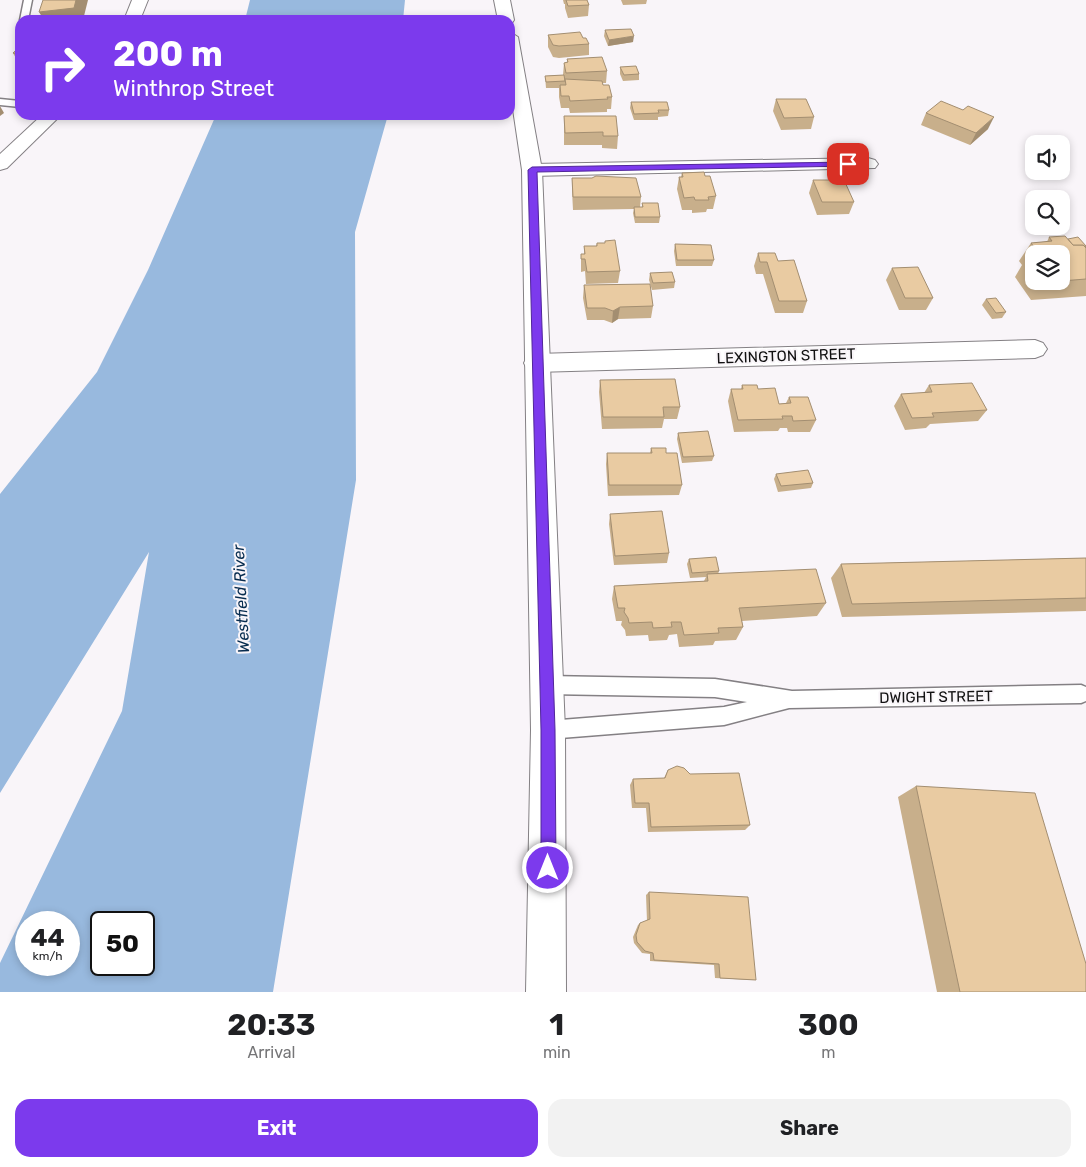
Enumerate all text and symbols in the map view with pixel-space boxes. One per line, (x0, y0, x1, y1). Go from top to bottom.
text: 200 m (113, 33, 223, 75)
icon: right (30, 35, 95, 100)
text: Winthrop Street (113, 75, 274, 102)
map controls (1025, 135, 1070, 290)
button: sound (1025, 135, 1070, 180)
pin (827, 143, 869, 185)
icon: arrive (834, 150, 862, 178)
button: search (1025, 190, 1070, 235)
button: layers (1025, 245, 1070, 290)
street label: LEXINGTON STREET (716, 345, 856, 367)
water label: Westfield River (229, 543, 253, 654)
street label: DWIGHT STREET (879, 687, 993, 707)
position arrow (521, 841, 573, 893)
speed limit sign: 50 (90, 911, 155, 976)
text: 44 (30, 923, 65, 952)
text: km/h (33, 949, 62, 963)
text: 20:33 (227, 1007, 316, 1043)
text: 1 (549, 1007, 564, 1043)
text: 300 (798, 1007, 859, 1043)
text: Arrival (247, 1043, 295, 1062)
text: min (543, 1043, 571, 1062)
text: m (821, 1043, 835, 1062)
button: Exit (15, 1099, 538, 1157)
button: Share (548, 1099, 1071, 1157)

